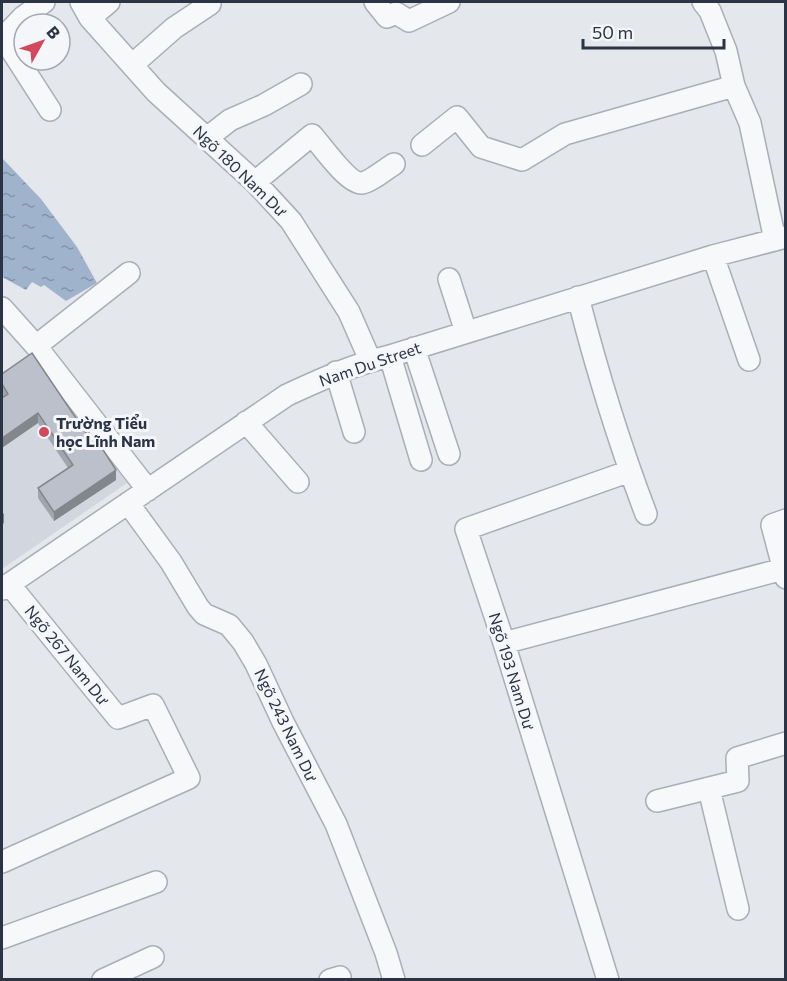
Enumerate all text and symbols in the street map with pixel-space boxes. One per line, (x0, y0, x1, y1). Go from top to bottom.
north arrow (12, 12, 72, 72)
scale bar (583, 12, 724, 50)
text: 50 m (592, 21, 633, 43)
text: B (43, 22, 65, 43)
street label: Ngõ 180 Nam Dư (190, 121, 292, 221)
street label: Nam Du Street (316, 337, 424, 390)
place label: Trường Tiểu học Lĩnh Nam (56, 413, 155, 451)
marker: Trường Tiểu học Lĩnh Nam (37, 425, 51, 439)
street label: Ngõ 267 Nam Dư (21, 601, 114, 709)
street label: Ngõ 193 Nam Dư (486, 610, 540, 732)
street label: Ngõ 243 Nam Dư (251, 665, 322, 785)

